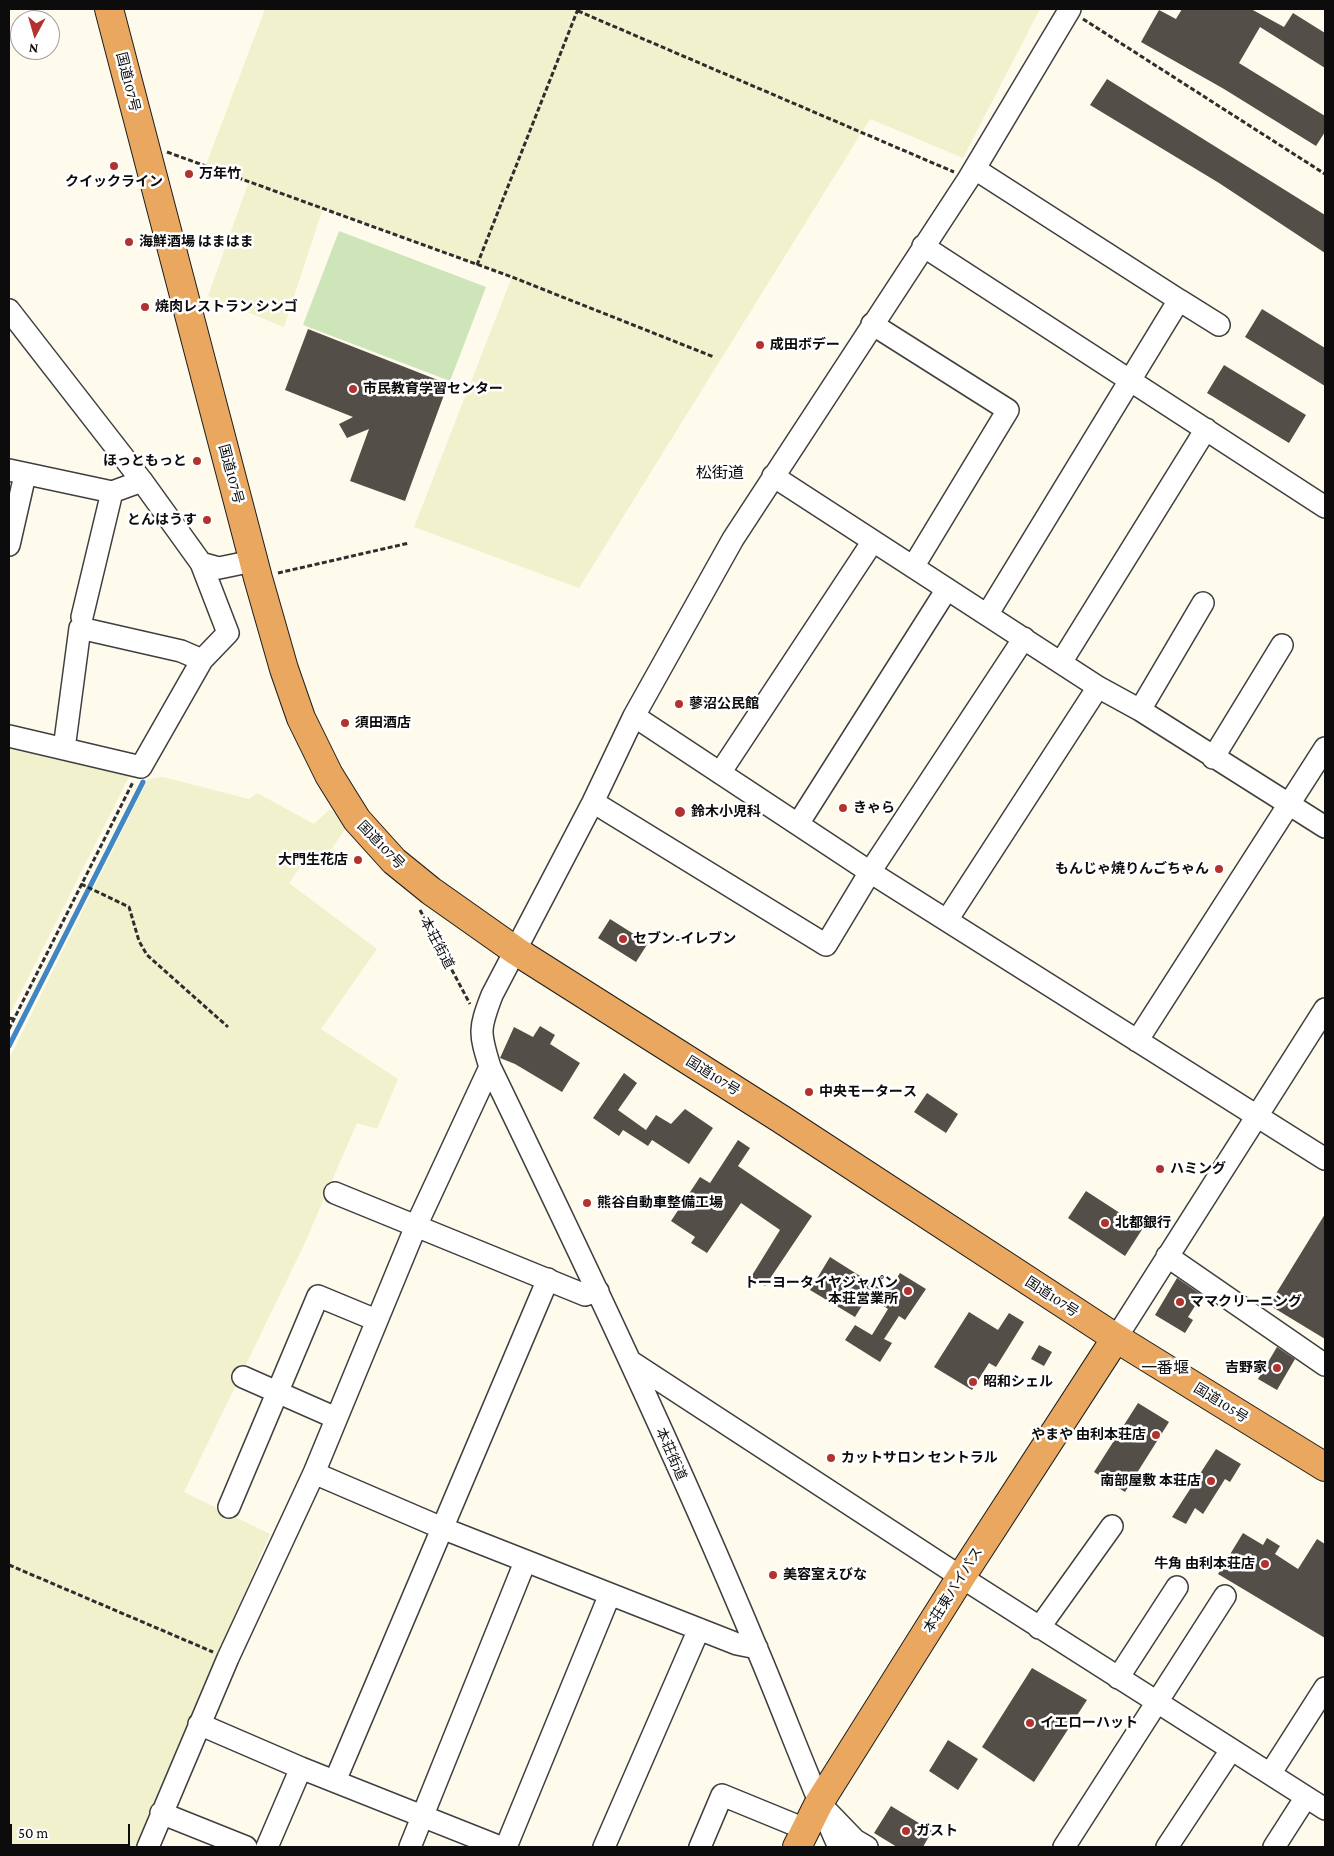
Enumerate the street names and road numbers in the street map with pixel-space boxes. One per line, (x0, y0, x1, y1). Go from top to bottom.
street label: 国道107号 (113, 51, 143, 113)
street label: 国道107号 (215, 443, 247, 505)
street label: 国道107号 (354, 817, 408, 873)
street label: 本荘街道 (416, 914, 458, 972)
street label: 国道107号 (683, 1053, 743, 1099)
street label: 国道107号 (1022, 1273, 1082, 1321)
street label: 国道105号 (1191, 1380, 1251, 1426)
street label: 本荘街道 (652, 1425, 690, 1483)
street label: 本荘東バイパス (920, 1544, 986, 1636)

